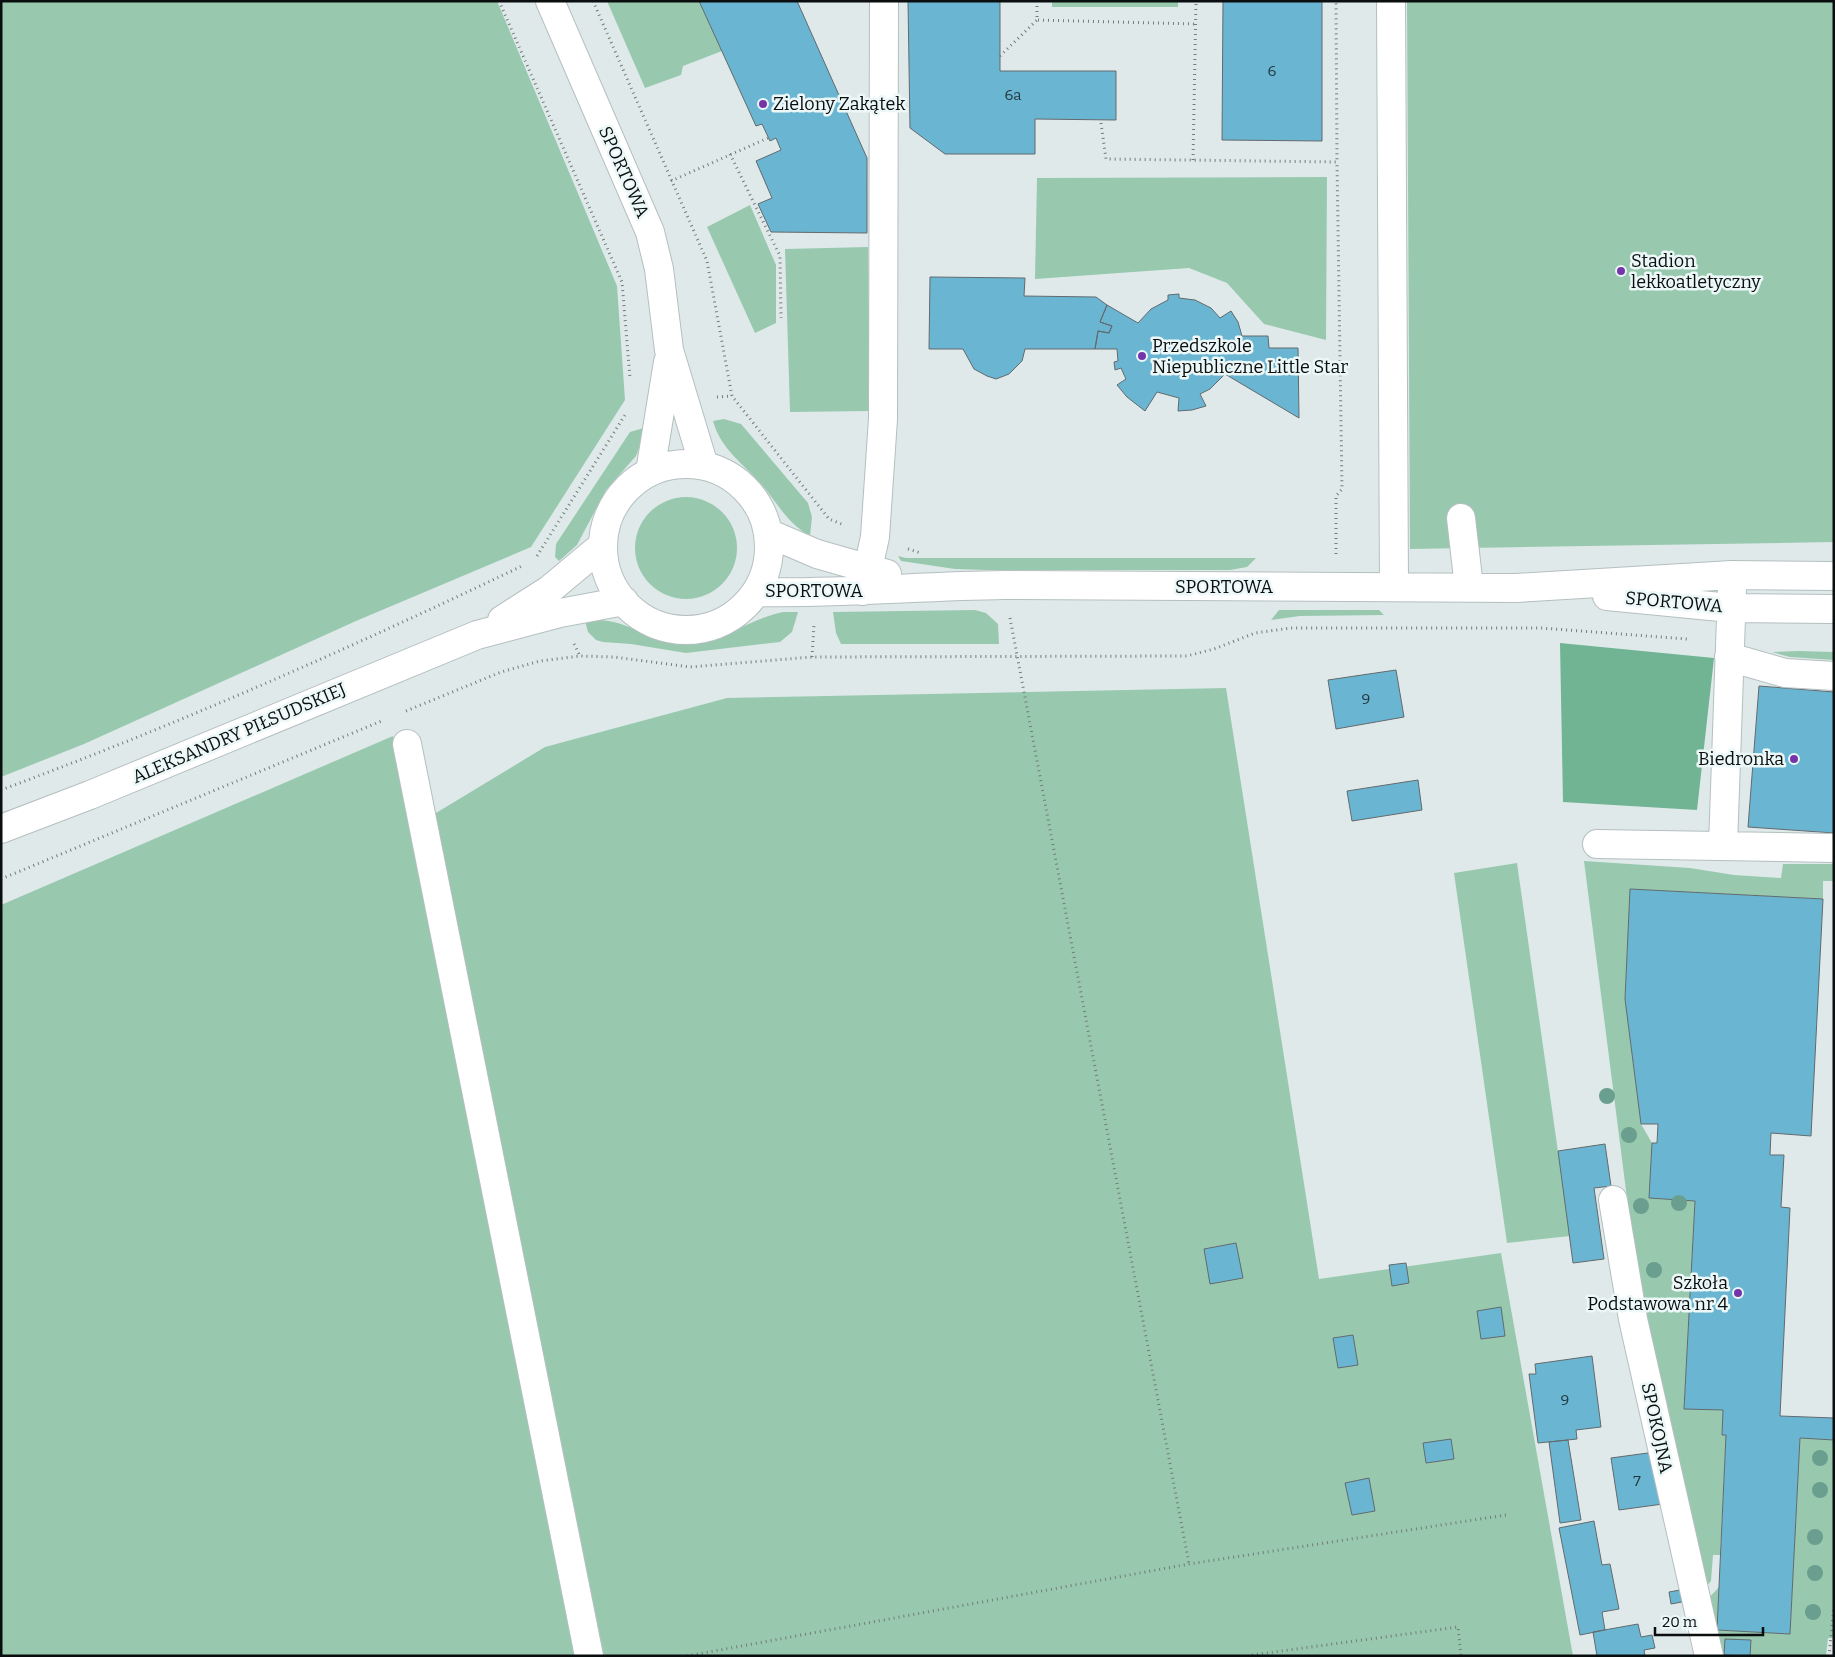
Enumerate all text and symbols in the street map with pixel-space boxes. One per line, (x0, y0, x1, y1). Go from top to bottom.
house number: 6 (1268, 62, 1277, 80)
house number: 6a (1004, 86, 1022, 104)
place label: Zielony Zakątek (773, 93, 906, 115)
marker: Zielony Zakątek (757, 98, 769, 110)
street label: SPORTOWA (594, 123, 654, 221)
place label: Stadion lekkoatletyczny (1631, 250, 1761, 293)
marker: Stadion lekkoatletyczny (1615, 265, 1627, 277)
place label: Przedszkole Niepubliczne Little Star (1152, 335, 1348, 378)
marker: Przedszkole Niepubliczne Little Star (1136, 350, 1148, 362)
street label: SPORTOWA (1175, 576, 1273, 598)
street label: SPORTOWA (765, 580, 863, 602)
street label: SPORTOWA (1624, 587, 1724, 617)
street label: ALEKSANDRY PIŁSUDSKIEJ (129, 678, 349, 788)
house number: 9 (1362, 690, 1370, 708)
place label: Biedronka (1698, 748, 1784, 770)
marker: Biedronka (1788, 753, 1800, 765)
place label: Szkoła Podstawowa nr 4 (1587, 1272, 1728, 1315)
marker: Szkoła Podstawowa nr 4 (1732, 1287, 1744, 1299)
street label: SPOKOJNA (1637, 1381, 1677, 1475)
house number: 9 (1561, 1391, 1569, 1409)
house number: 7 (1633, 1472, 1641, 1490)
scale bar (1655, 1604, 1762, 1636)
text: 20 m (1662, 1613, 1698, 1631)

